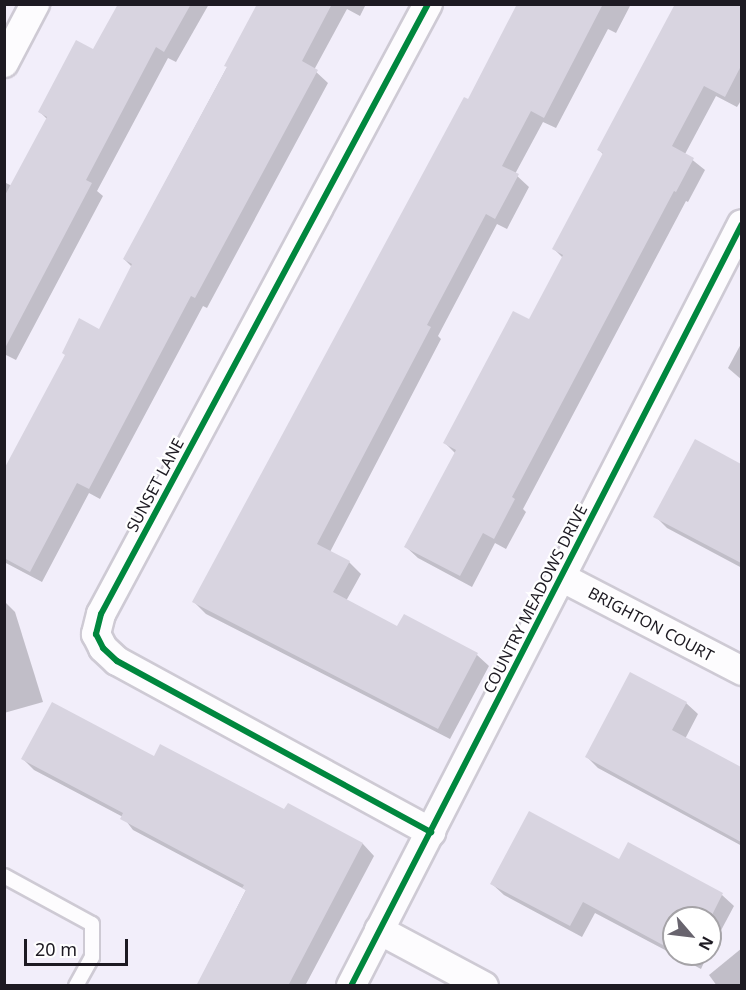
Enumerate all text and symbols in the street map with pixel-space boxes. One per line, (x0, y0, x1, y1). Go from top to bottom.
street label: SUNSET LANE (122, 435, 188, 535)
street label: COUNTRY MEADOWS DRIVE (479, 501, 591, 697)
street label: BRIGHTON COURT (585, 583, 717, 665)
north arrow (662, 906, 722, 966)
scale bar (27, 927, 130, 965)
text: N (693, 933, 719, 954)
text: 20 m (35, 937, 77, 961)

